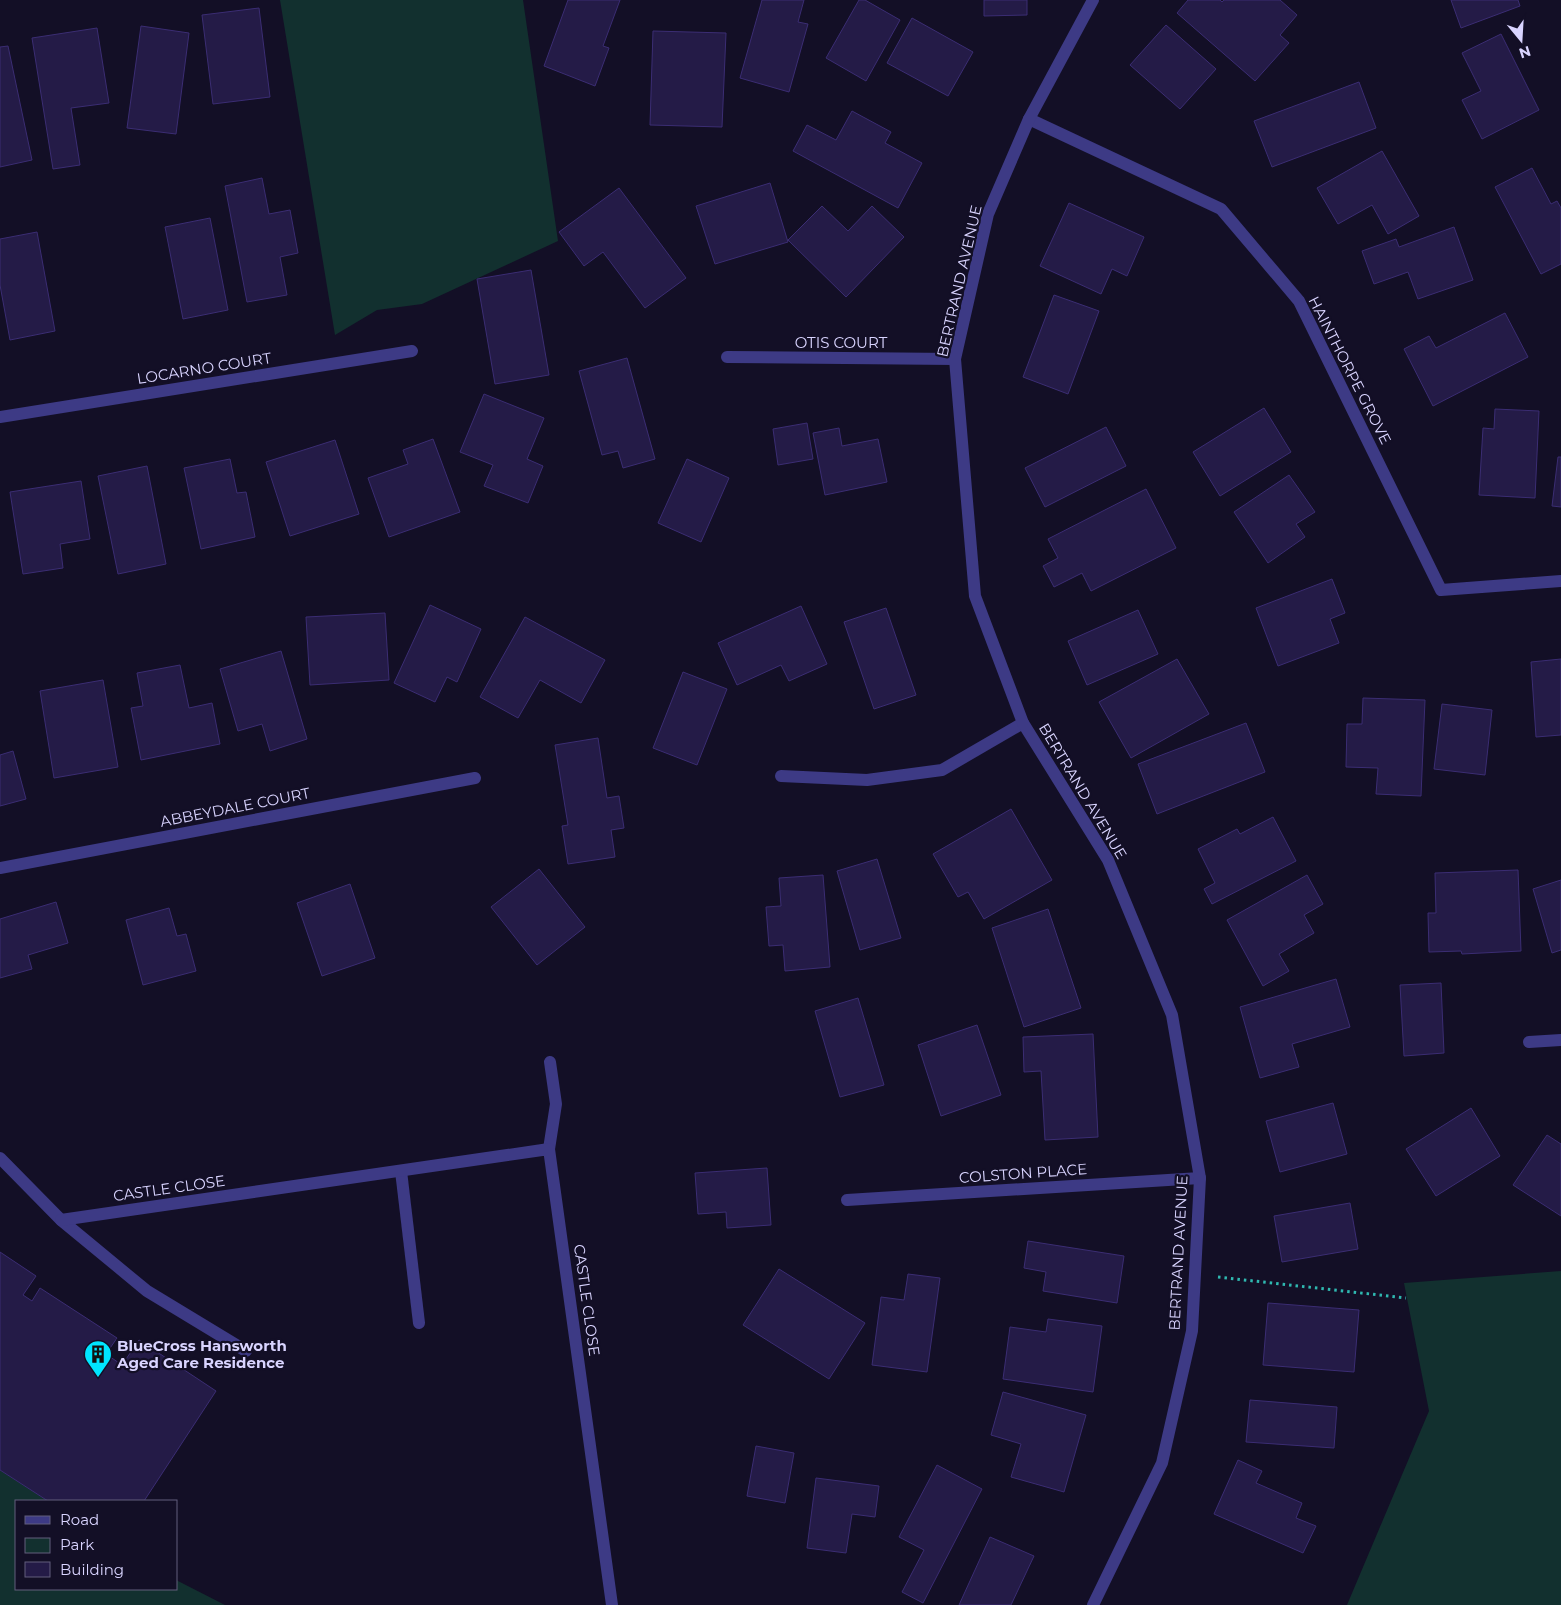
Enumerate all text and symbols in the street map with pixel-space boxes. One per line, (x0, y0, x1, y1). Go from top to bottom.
north arrow (1496, 15, 1546, 65)
text: N (1517, 42, 1533, 63)
street label: BERTRAND AVENUE (932, 203, 986, 359)
street label: HAINTHORPE GROVE (1304, 293, 1396, 447)
street label: OTIS COURT (795, 333, 888, 352)
street label: LOCARNO COURT (135, 348, 273, 388)
street label: BERTRAND AVENUE (1035, 720, 1131, 862)
street label: ABBEYDALE COURT (158, 783, 312, 831)
street label: COLSTON PLACE (958, 1159, 1088, 1187)
street label: CASTLE CLOSE (112, 1171, 226, 1205)
street label: BERTRAND AVENUE (1164, 1175, 1192, 1331)
street label: CASTLE CLOSE (570, 1243, 604, 1357)
place label: BlueCross Hansworth Aged Care Residence (116, 1336, 287, 1372)
building icon: BlueCross Hansworth Aged Care Residence (83, 1339, 113, 1378)
legend (15, 1500, 178, 1590)
text: Road (60, 1510, 99, 1529)
text: Park (60, 1535, 94, 1554)
text: Building (60, 1560, 124, 1579)

